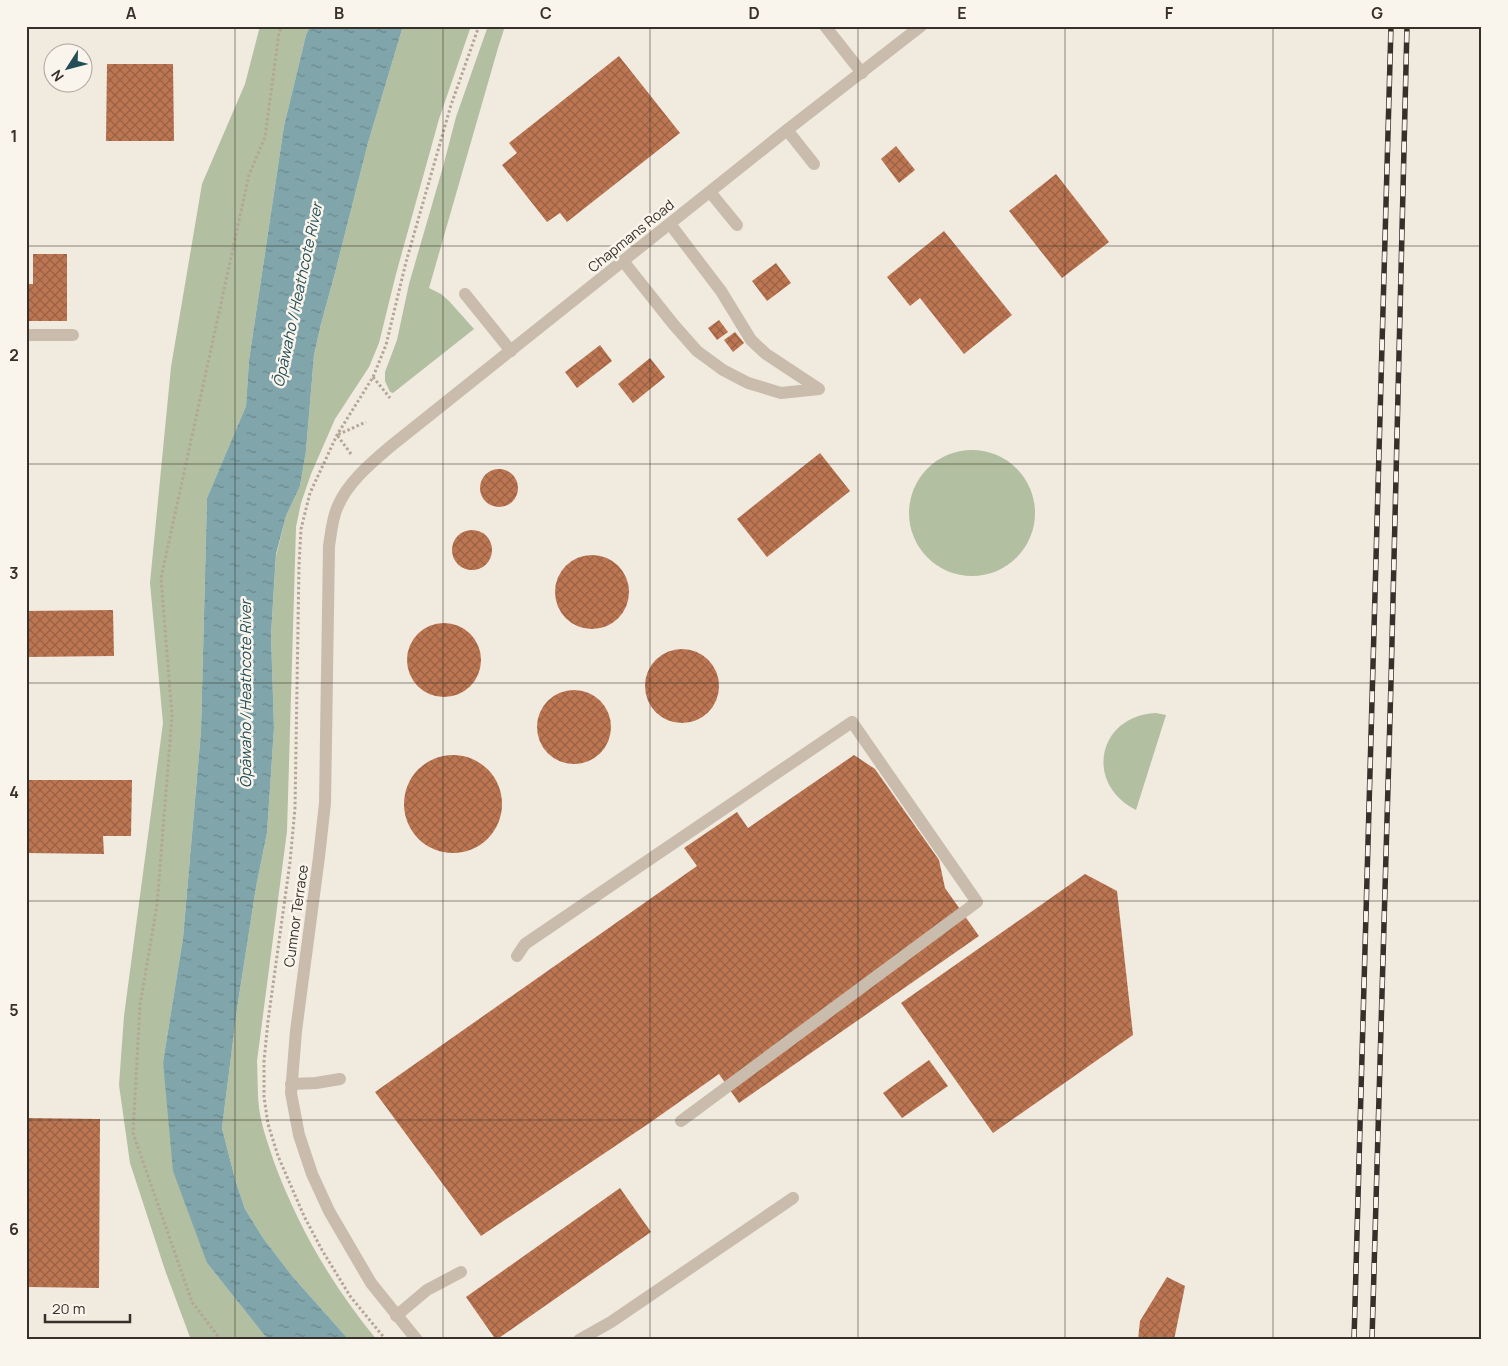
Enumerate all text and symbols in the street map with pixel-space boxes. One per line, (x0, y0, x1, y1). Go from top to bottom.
text: A (126, 2, 137, 24)
text: B (334, 2, 344, 24)
text: C (540, 2, 552, 24)
text: D (748, 2, 760, 24)
text: E (957, 2, 967, 24)
text: F (1165, 2, 1174, 24)
text: G (1371, 2, 1383, 24)
north arrow (42, 42, 92, 92)
text: N (46, 66, 68, 86)
text: 1 (10, 125, 18, 147)
street label: Chapmans Road (584, 195, 678, 276)
water label: Ōpāwaho / Heathcote River (268, 198, 328, 389)
text: 2 (9, 344, 19, 366)
text: 3 (9, 562, 19, 584)
water label: Ōpāwaho / Heathcote River (235, 598, 256, 788)
text: 4 (9, 781, 19, 803)
street label: Cumnor Terrace (279, 863, 312, 968)
text: 5 (9, 999, 19, 1021)
text: 6 (9, 1218, 19, 1240)
scale bar (45, 1291, 130, 1323)
text: 20 m (52, 1298, 85, 1319)

